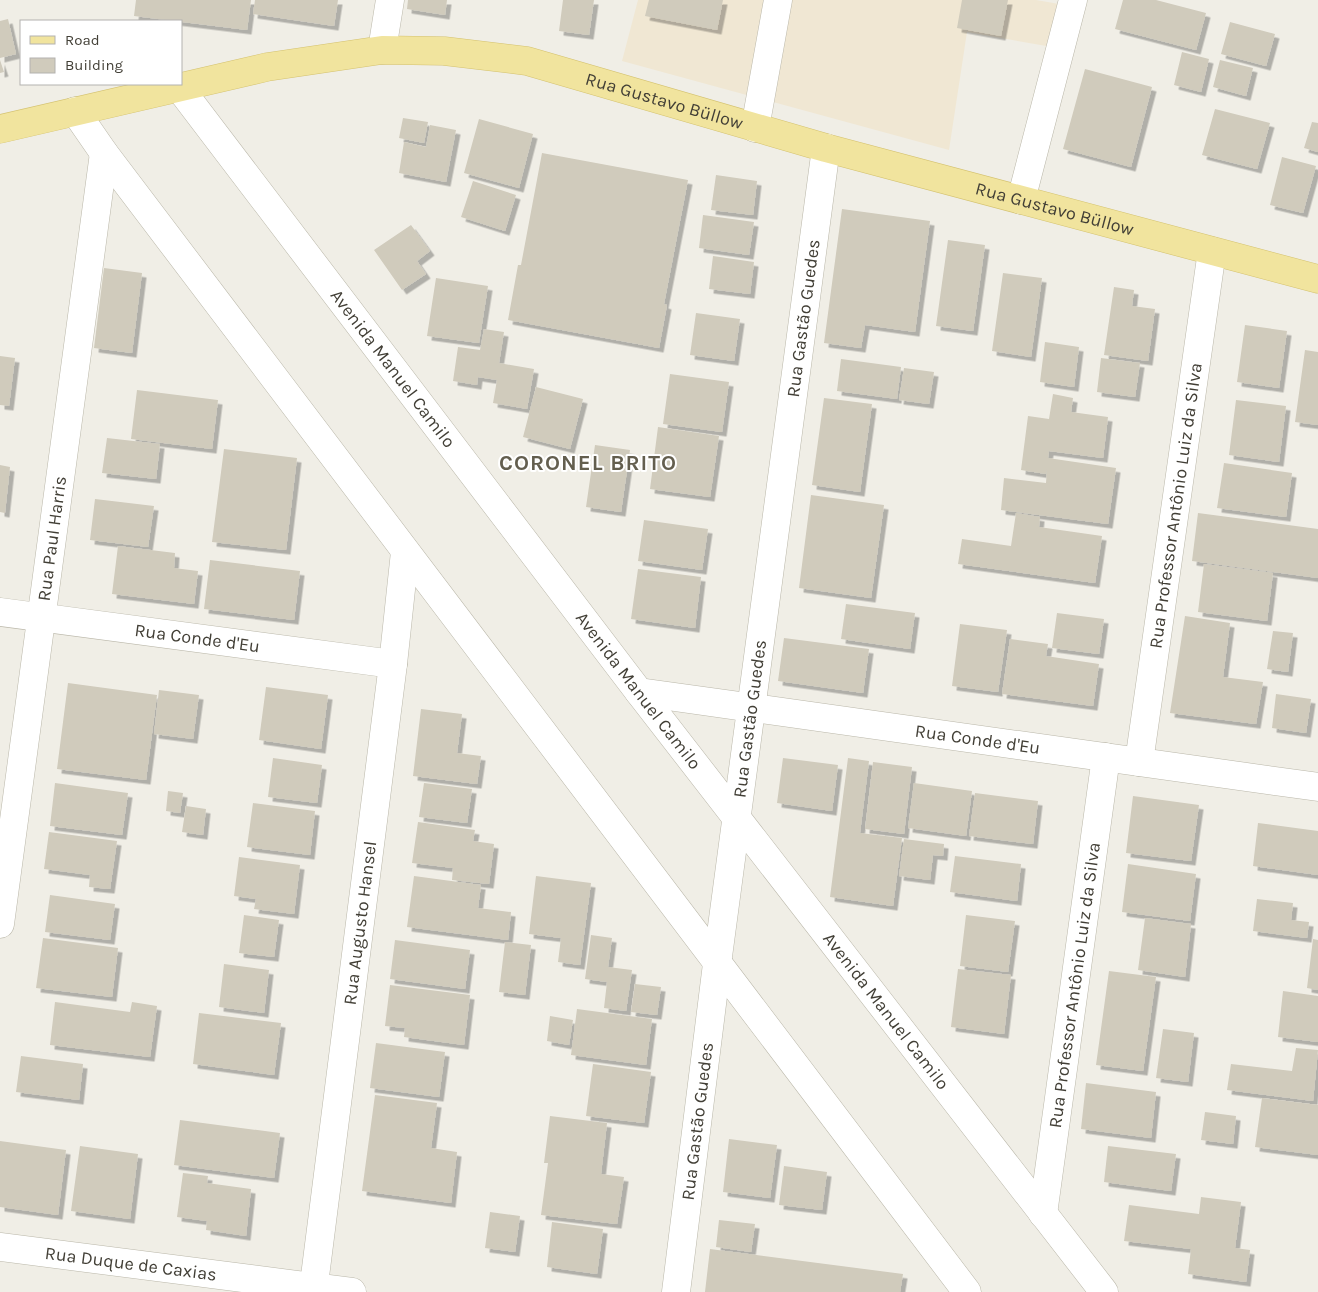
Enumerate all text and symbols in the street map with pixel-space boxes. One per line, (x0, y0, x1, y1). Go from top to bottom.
legend (20, 20, 182, 85)
text: Road (65, 31, 100, 49)
text: Building (65, 56, 123, 74)
street label: Rua Gustavo Büllow (583, 68, 746, 134)
street label: Rua Gustavo Büllow (973, 177, 1136, 240)
street label: Rua Gastão Guedes (782, 238, 825, 399)
street label: Avenida Manuel Camilo (326, 285, 460, 452)
street label: Rua Professor Antônio Luiz da Silva (1144, 361, 1207, 650)
district label: CORONEL BRITO (499, 450, 677, 476)
street label: Rua Paul Harris (33, 475, 71, 602)
street label: Avenida Manuel Camilo (571, 607, 706, 774)
street label: Rua Conde d'Eu (133, 619, 261, 657)
street label: Rua Gastão Guedes (728, 638, 771, 799)
street label: Rua Conde d'Eu (914, 720, 1042, 759)
street label: Rua Augusto Hansel (339, 840, 381, 1006)
street label: Rua Professor Antônio Luiz da Silva (1044, 841, 1105, 1130)
street label: Avenida Manuel Camilo (818, 928, 954, 1094)
street label: Rua Gastão Guedes (677, 1041, 718, 1202)
street label: Rua Duque de Caxias (44, 1242, 218, 1286)

